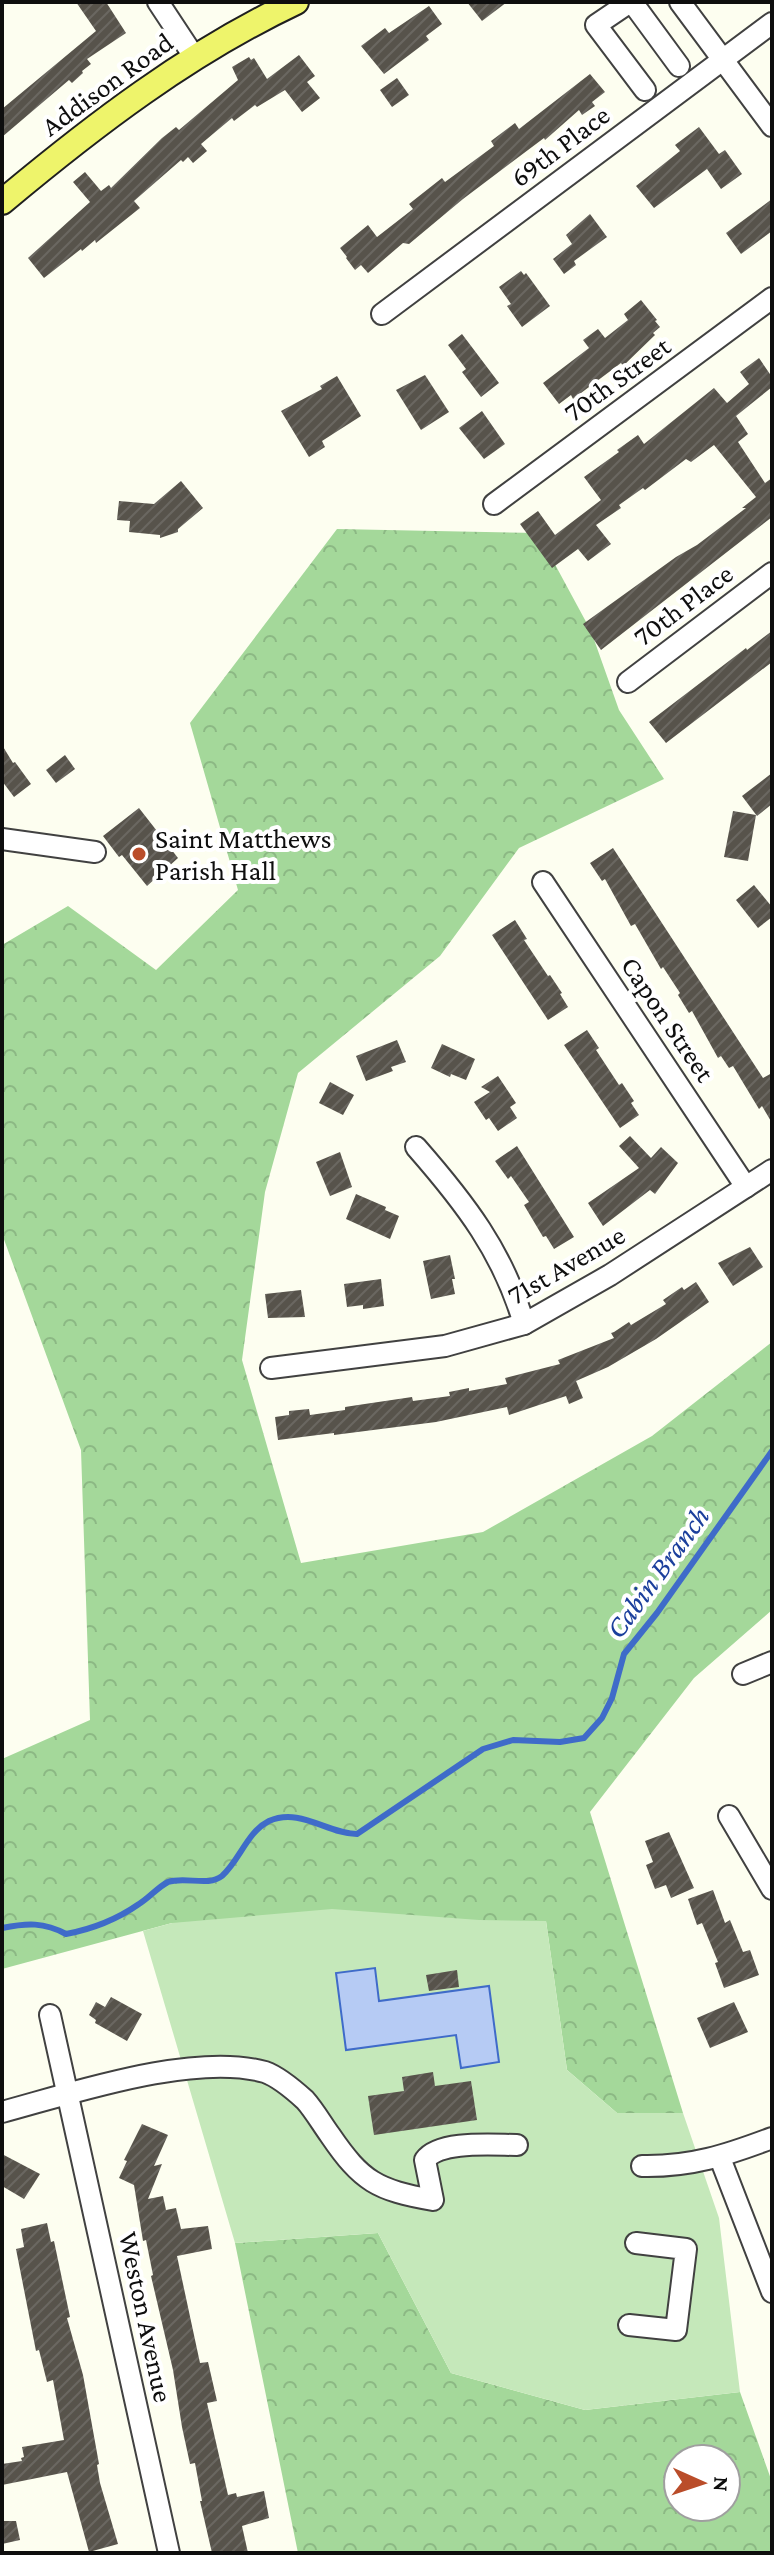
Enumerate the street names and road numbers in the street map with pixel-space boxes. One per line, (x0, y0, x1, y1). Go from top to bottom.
street label: Addison Road (35, 26, 179, 142)
street label: 69th Place (505, 99, 615, 193)
street label: 70th Street (558, 330, 677, 428)
street label: 70th Place (627, 558, 739, 652)
street label: Capon Street (615, 951, 721, 1088)
street label: 71st Avenue (502, 1219, 630, 1311)
street label: Weston Avenue (113, 2229, 179, 2405)

